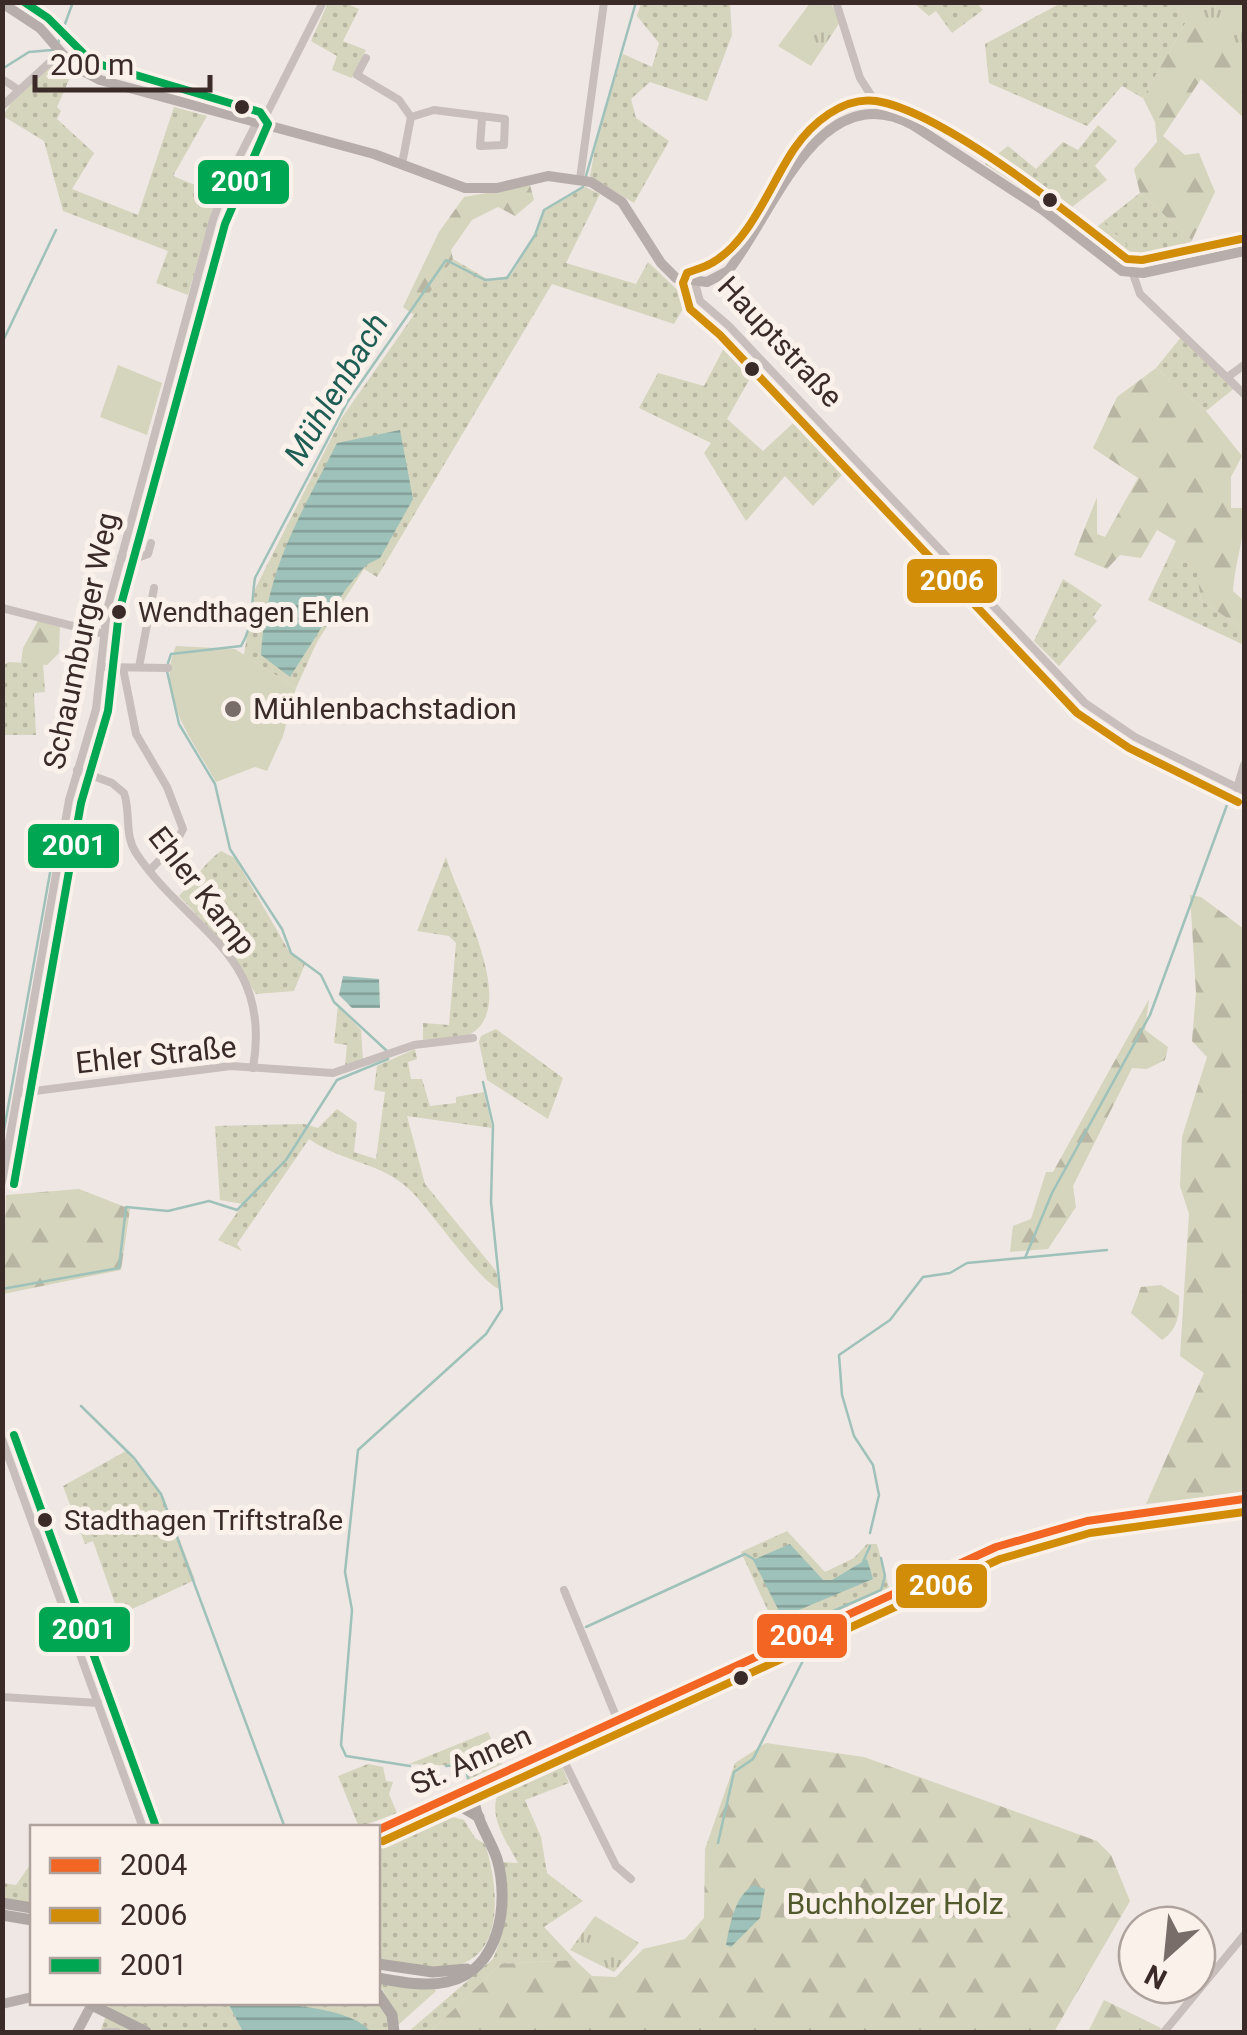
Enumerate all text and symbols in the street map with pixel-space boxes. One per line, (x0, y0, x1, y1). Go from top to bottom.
scale bar (35, 30, 210, 92)
text: 200 m (50, 47, 134, 82)
unlabelled marker (232, 97, 252, 117)
line badge: 2001 (196, 158, 291, 206)
text: 2001 (211, 165, 275, 198)
unlabelled marker (1040, 190, 1060, 210)
street label: Hauptstraße (711, 269, 850, 414)
water label: Mühlenbach (276, 306, 396, 472)
unlabelled marker (742, 359, 762, 379)
street label: Schaumburger Weg (36, 509, 125, 773)
line badge: 2006 (905, 557, 999, 605)
text: 2006 (920, 564, 984, 597)
place label: Wendthagen Ehlen (138, 596, 370, 629)
marker: Wendthagen Ehlen (109, 602, 129, 622)
place label: Mühlenbachstadion (253, 691, 517, 726)
marker: Mühlenbachstadion (222, 698, 244, 720)
street label: Ehler Kamp (142, 820, 263, 962)
line badge: 2001 (26, 822, 121, 870)
text: 2001 (42, 829, 106, 862)
street label: Ehler Straße (74, 1029, 238, 1080)
place label: Stadthagen Triftstraße (64, 1504, 343, 1537)
marker: Stadthagen Triftstraße (35, 1510, 55, 1530)
line badge: 2006 (894, 1562, 989, 1610)
text: 2006 (909, 1569, 973, 1602)
line badge: 2001 (37, 1605, 132, 1654)
line badge: 2004 (755, 1612, 849, 1660)
text: 2001 (52, 1613, 116, 1646)
text: 2004 (770, 1619, 834, 1652)
unlabelled marker (731, 1668, 751, 1688)
street label: St. Annen (405, 1717, 536, 1802)
legend (30, 1825, 380, 2005)
text: 2004 (120, 1847, 188, 1882)
park label: Buchholzer Holz (786, 1886, 1004, 1921)
text: 2006 (120, 1897, 187, 1932)
north arrow (1117, 1905, 1217, 2005)
text: 2001 (120, 1947, 187, 1982)
text: N (1140, 1958, 1172, 1996)

